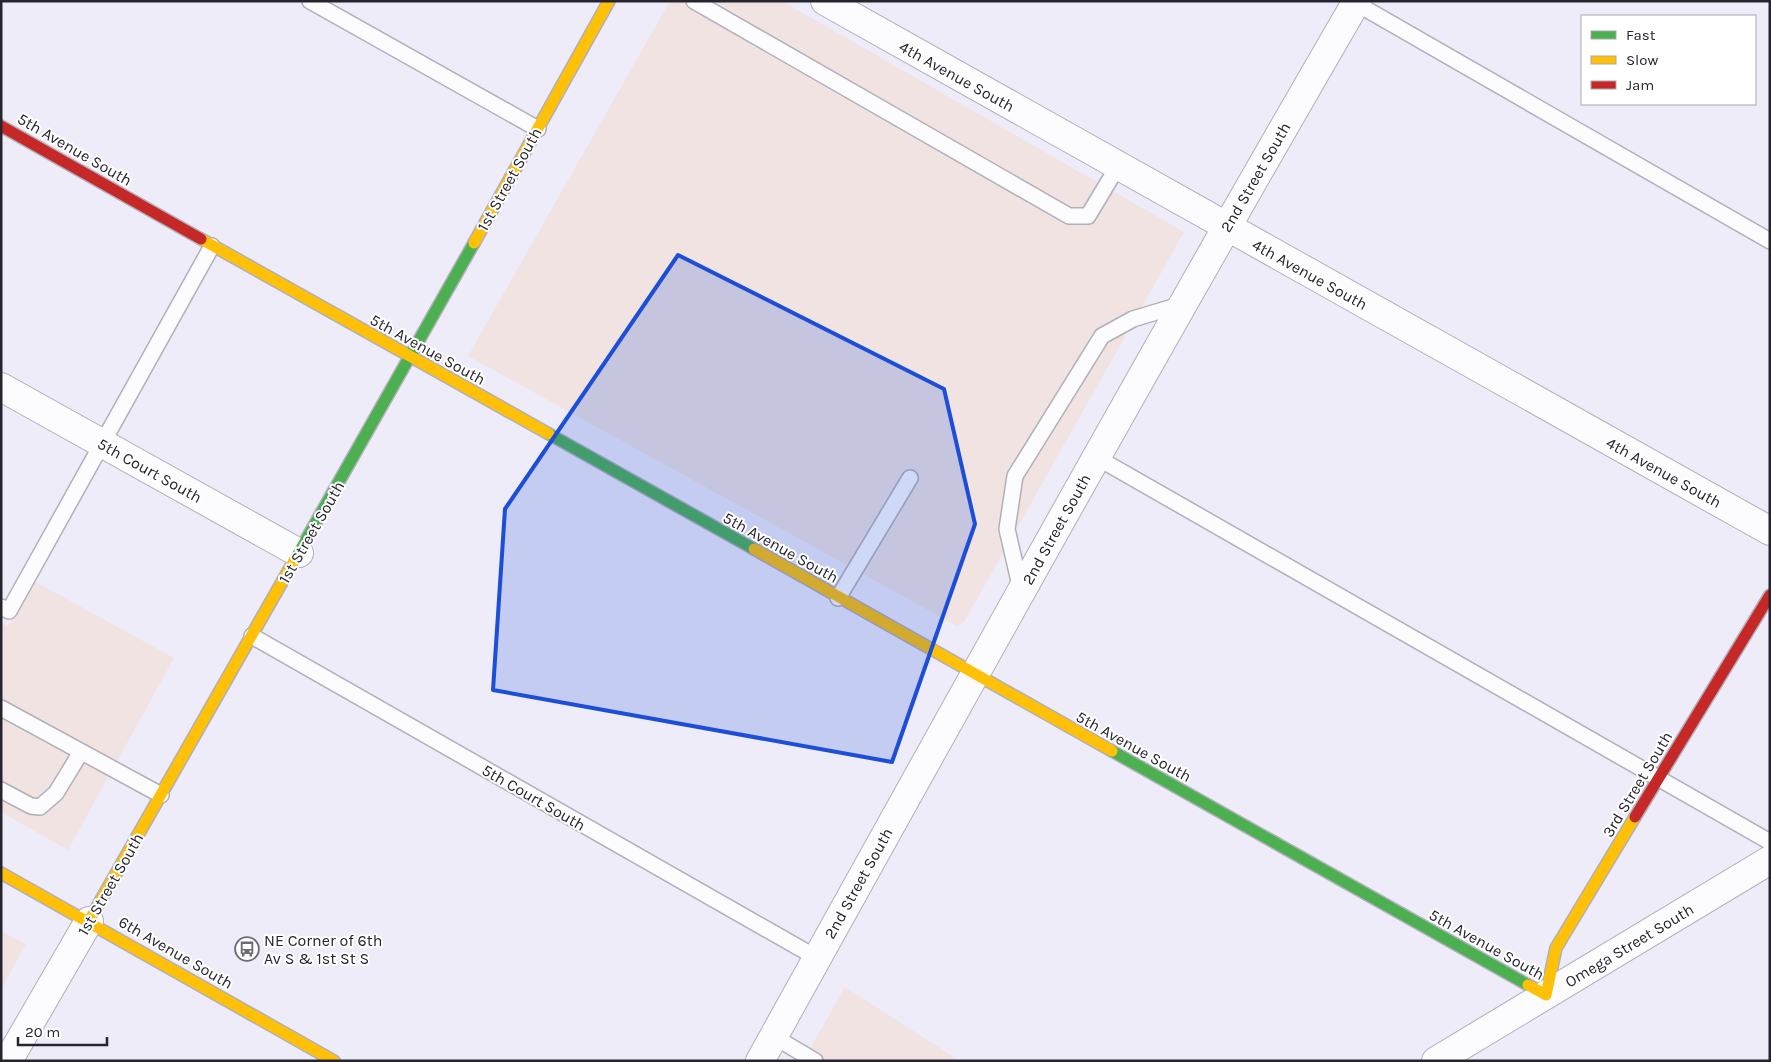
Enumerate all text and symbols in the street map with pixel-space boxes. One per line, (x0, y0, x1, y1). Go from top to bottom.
legend (1581, 15, 1756, 105)
text: Fast (1626, 26, 1656, 44)
street label: 4th Avenue South (896, 37, 1018, 116)
text: Slow (1626, 51, 1658, 69)
text: Jam (1626, 76, 1654, 94)
street label: 5th Avenue South (14, 109, 135, 190)
street label: 2nd Street South (1216, 119, 1295, 236)
street label: 1st Street South (473, 124, 546, 234)
street label: 4th Avenue South (1249, 235, 1371, 314)
street label: 5th Avenue South (367, 310, 489, 389)
street label: 4th Avenue South (1603, 433, 1725, 512)
street label: 5th Court South (94, 434, 205, 507)
street label: 2nd Street South (1018, 471, 1095, 588)
street label: 1st Street South (274, 478, 348, 587)
street label: 5th Avenue South (720, 508, 842, 587)
street label: 5th Avenue South (1073, 707, 1195, 786)
street label: 3rd Street South (1598, 728, 1676, 841)
street label: 5th Court South (479, 760, 589, 835)
street label: 2nd Street South (820, 825, 897, 942)
street label: 1st Street South (73, 830, 147, 939)
street label: Omega Street South (1562, 900, 1697, 991)
street label: 5th Avenue South (1426, 905, 1548, 984)
street label: 6th Avenue South (115, 912, 236, 993)
place label: NE Corner of 6th Av S & 1st St S (264, 931, 382, 968)
bus stop icon: NE Corner of 6th Av S & 1st St S (234, 936, 260, 962)
scale bar (18, 1014, 106, 1046)
text: 20 m (25, 1023, 60, 1041)

